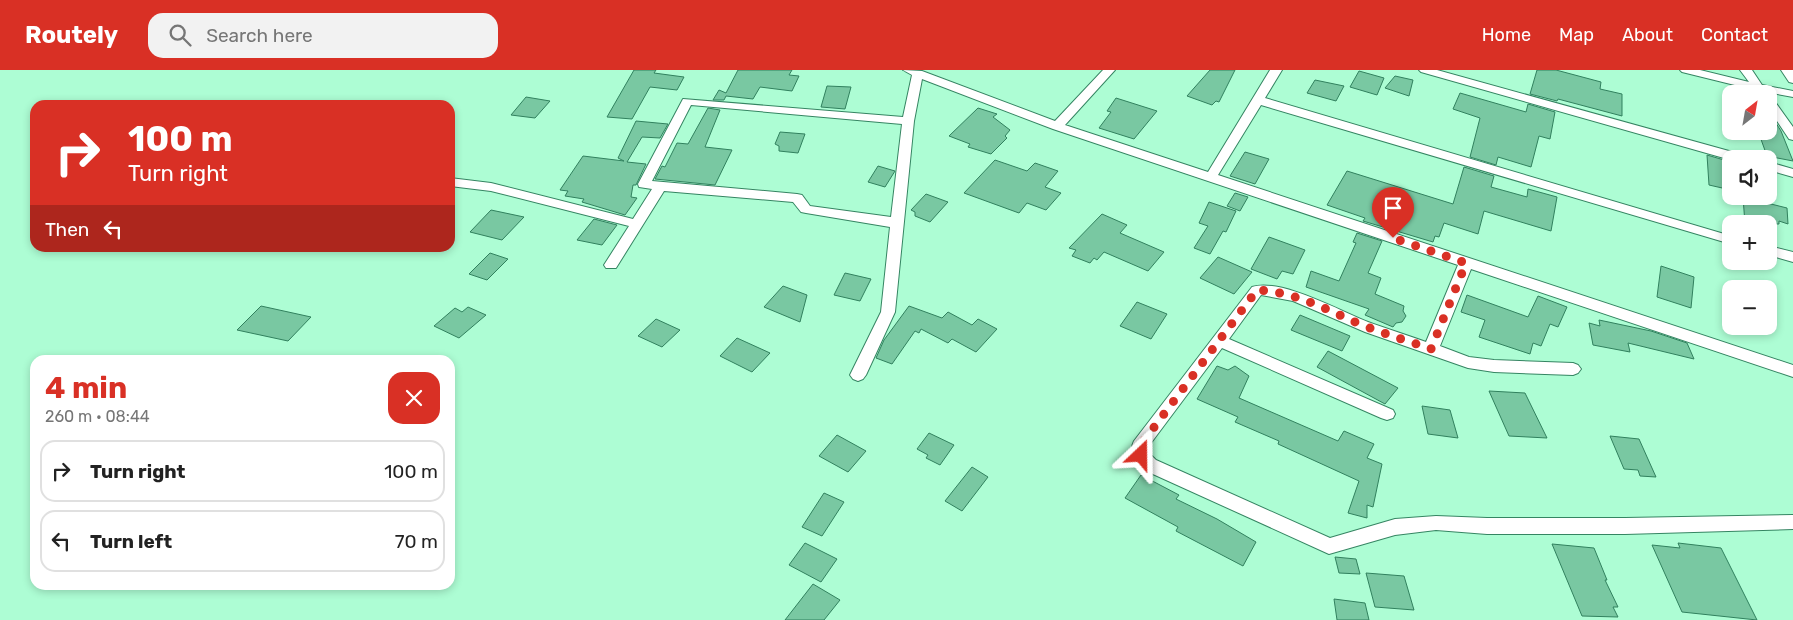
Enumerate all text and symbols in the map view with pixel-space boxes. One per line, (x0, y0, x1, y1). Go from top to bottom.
search box (148, 13, 498, 58)
text: Routely (25, 21, 118, 49)
icon: search (166, 21, 194, 49)
text: Search here (206, 24, 313, 47)
text: Home (1482, 24, 1531, 46)
text: Map (1559, 24, 1594, 46)
text: About (1622, 24, 1673, 46)
text: Contact (1701, 24, 1768, 46)
north arrow (1722, 85, 1778, 140)
map controls (1722, 85, 1777, 335)
text: 100 m (128, 118, 233, 160)
icon: right (45, 120, 110, 185)
button: sound (1722, 150, 1777, 205)
text: Turn right (128, 160, 228, 187)
pin (1372, 187, 1414, 238)
icon: arrive (1379, 194, 1407, 222)
icon: left (99, 215, 127, 243)
button: + (1722, 215, 1777, 270)
text: Then (45, 218, 89, 241)
button: − (1722, 280, 1777, 335)
text: 4 min (45, 370, 127, 406)
button: close (388, 372, 440, 424)
text: 260 m · 08:44 (45, 407, 150, 426)
position arrow (1114, 428, 1166, 480)
icon: right (47, 457, 75, 485)
text: Turn right (90, 460, 185, 483)
text: 100 m (384, 460, 438, 483)
icon: left (47, 527, 75, 555)
text: Turn left (90, 530, 172, 553)
text: 70 m (395, 530, 438, 553)

